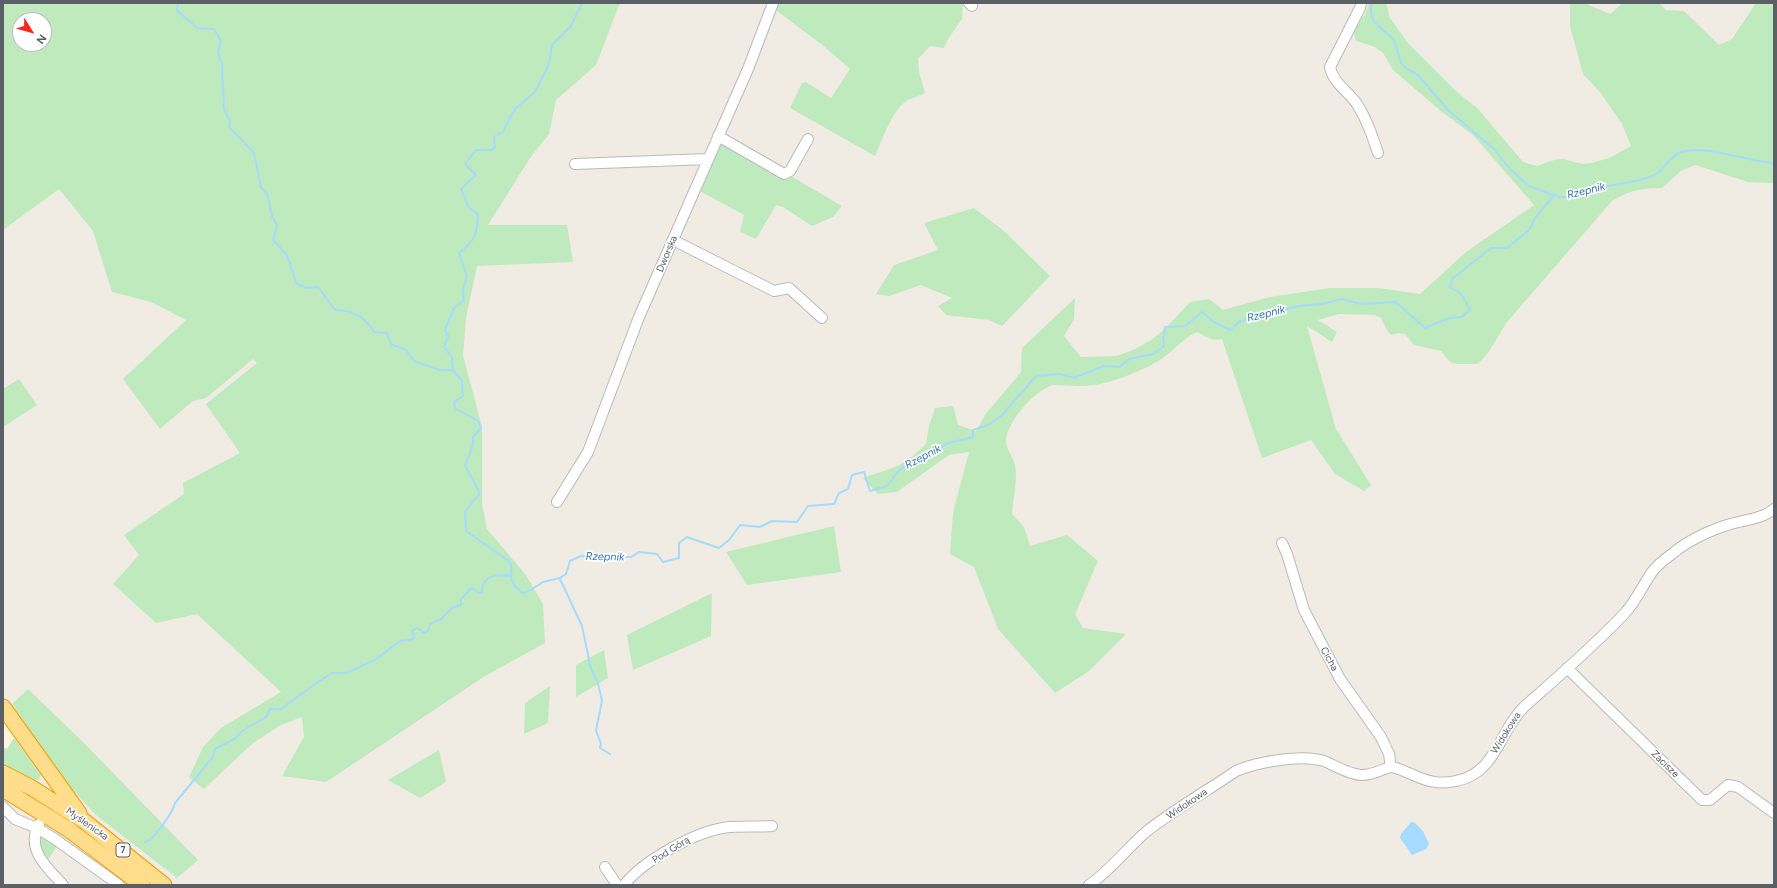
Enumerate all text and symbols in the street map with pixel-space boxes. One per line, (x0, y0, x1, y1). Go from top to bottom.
north arrow (12, 12, 52, 52)
text: N (33, 32, 49, 46)
water label: Rzepnik (1566, 180, 1606, 202)
street label: Dworska (654, 234, 680, 274)
water label: Rzepnik (1246, 303, 1286, 325)
water label: Rzepnik (903, 442, 943, 472)
water label: Rzepnik (585, 550, 625, 564)
street label: Cicha (1318, 645, 1340, 673)
street label: Widokowa (1489, 710, 1523, 756)
street label: Zacisze (1649, 748, 1681, 780)
street label: Widokowa (1164, 786, 1210, 822)
street label: Myślenicka (63, 805, 111, 843)
street label: Pod Górą (650, 834, 692, 866)
road number: 7 (116, 843, 130, 857)

